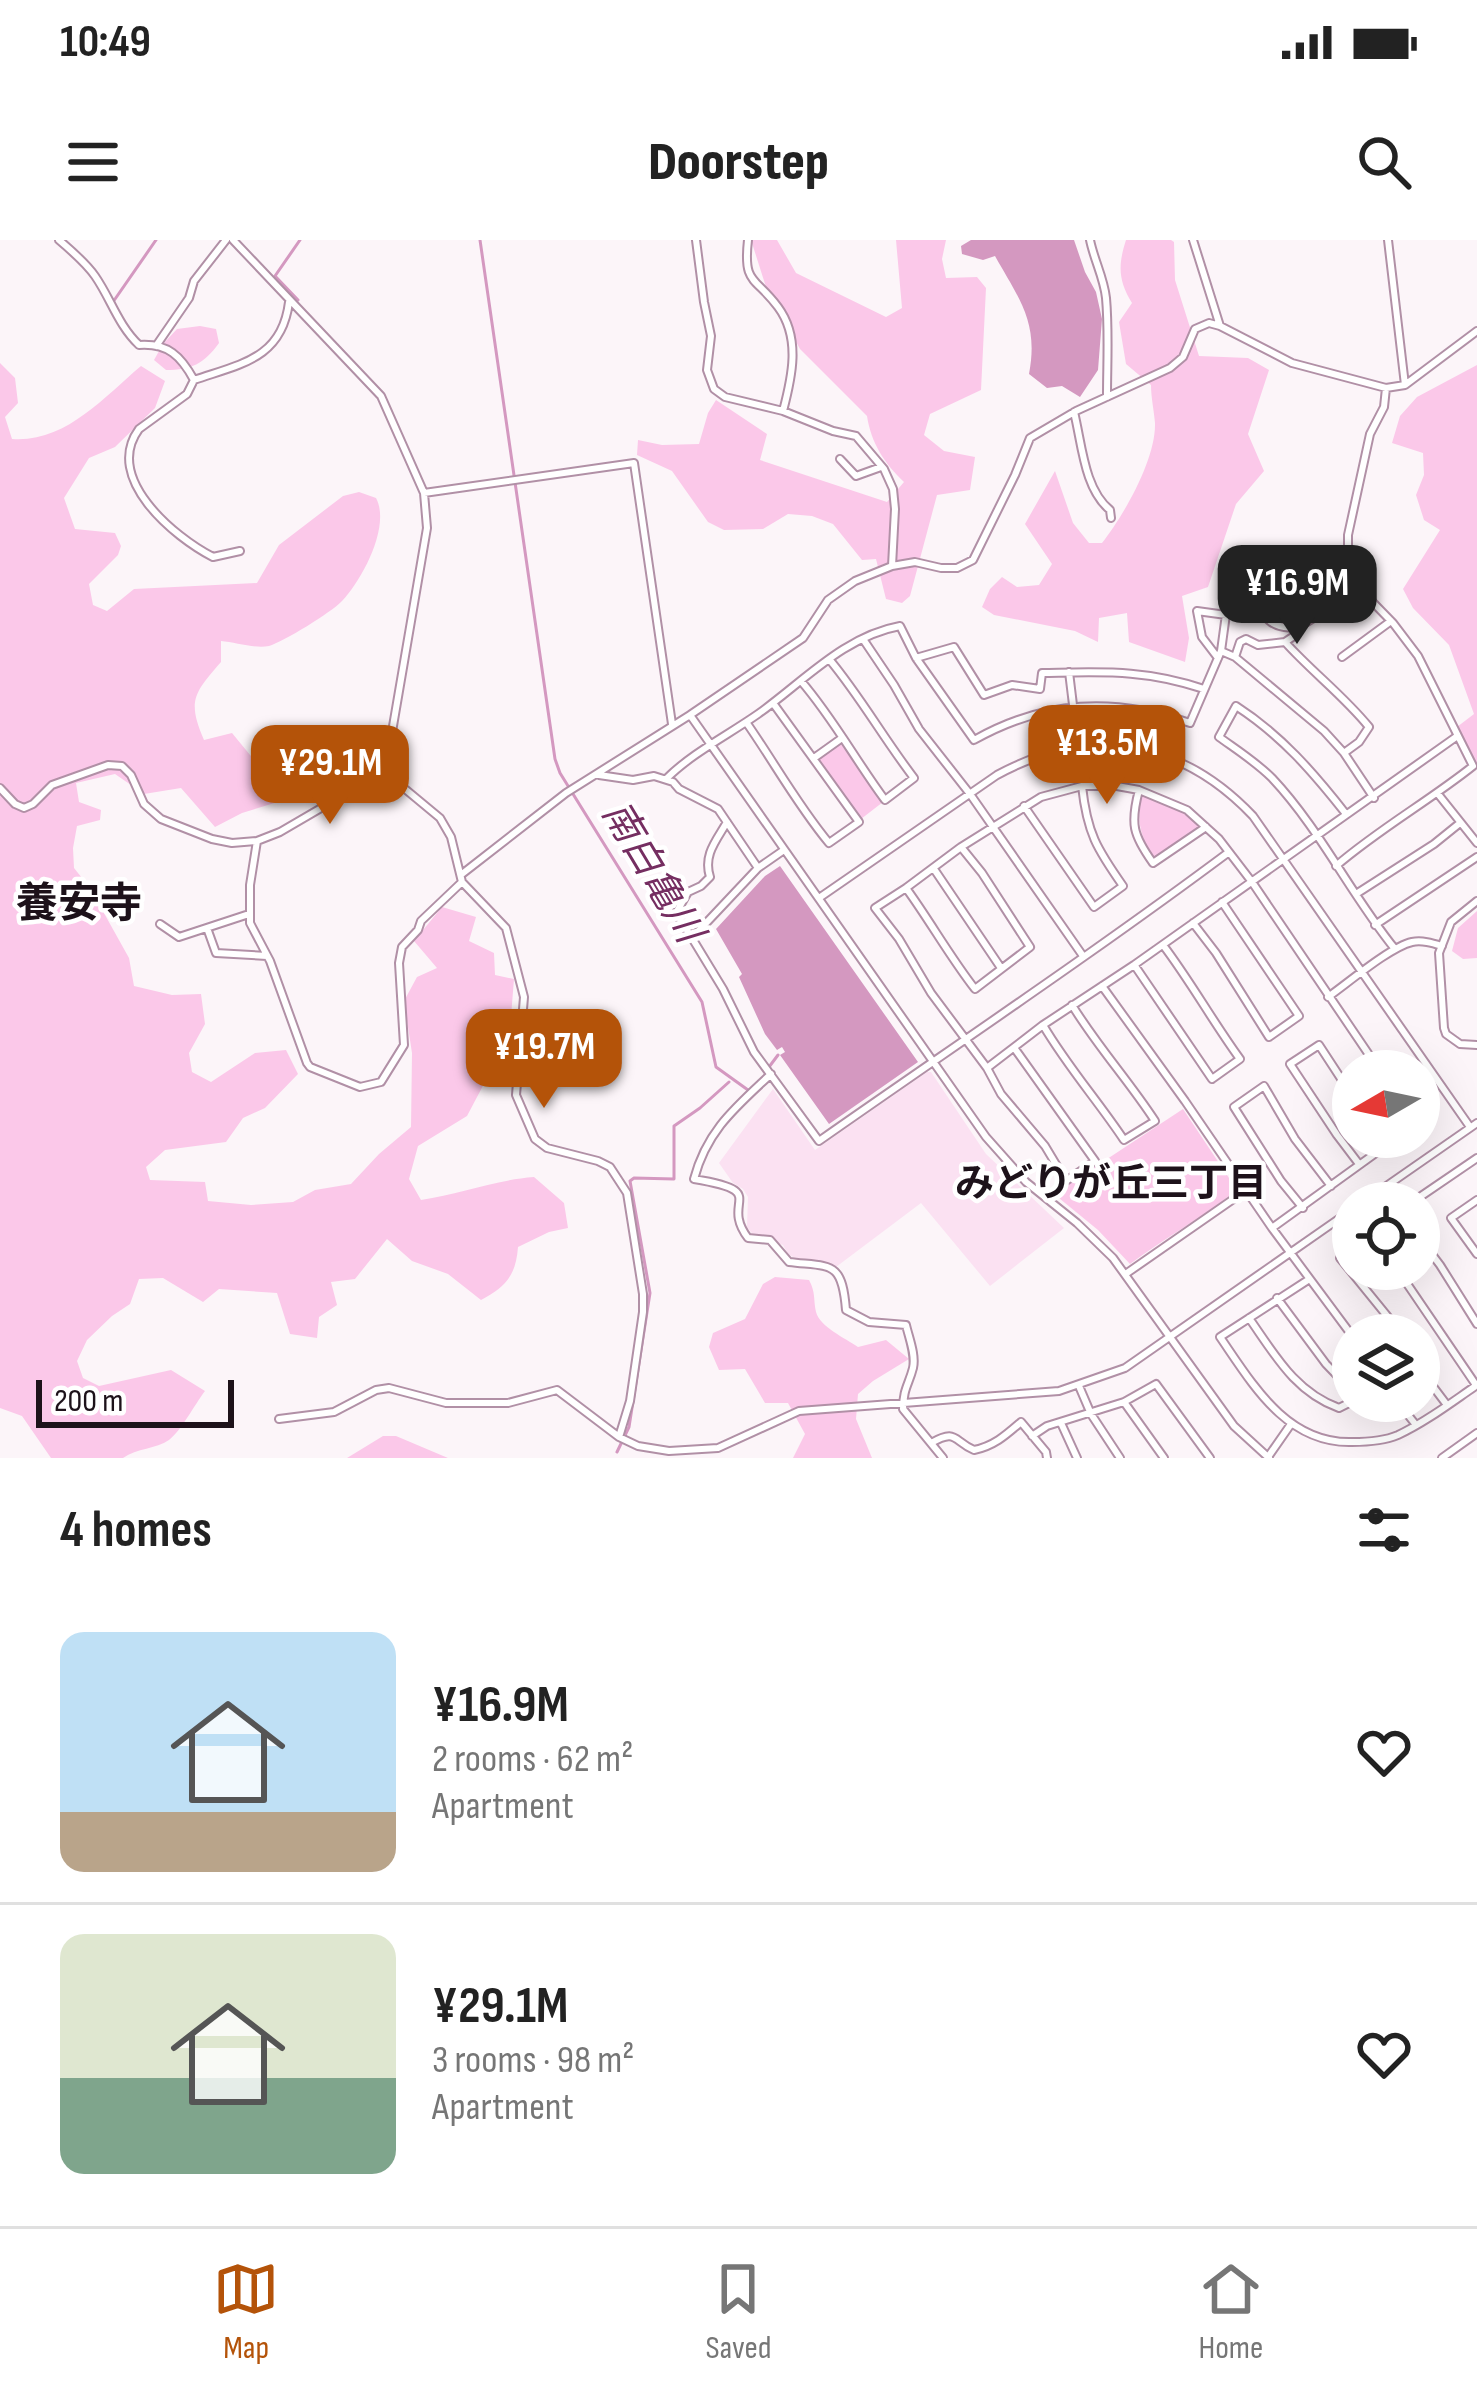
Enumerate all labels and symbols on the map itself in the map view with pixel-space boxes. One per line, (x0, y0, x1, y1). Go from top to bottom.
pin: ¥16.9M (1199, 545, 1395, 647)
pin: ¥13.5M (1009, 705, 1205, 807)
pin: ¥29.1M (232, 725, 428, 827)
water label: 南白亀川 (592, 793, 714, 955)
district label: 養安寺 (16, 879, 142, 930)
pin: ¥19.7M (446, 1009, 642, 1111)
north arrow (1332, 1050, 1440, 1158)
district label: みどりが丘三丁目 (955, 1161, 1267, 1208)
scale bar (36, 1374, 234, 1427)

